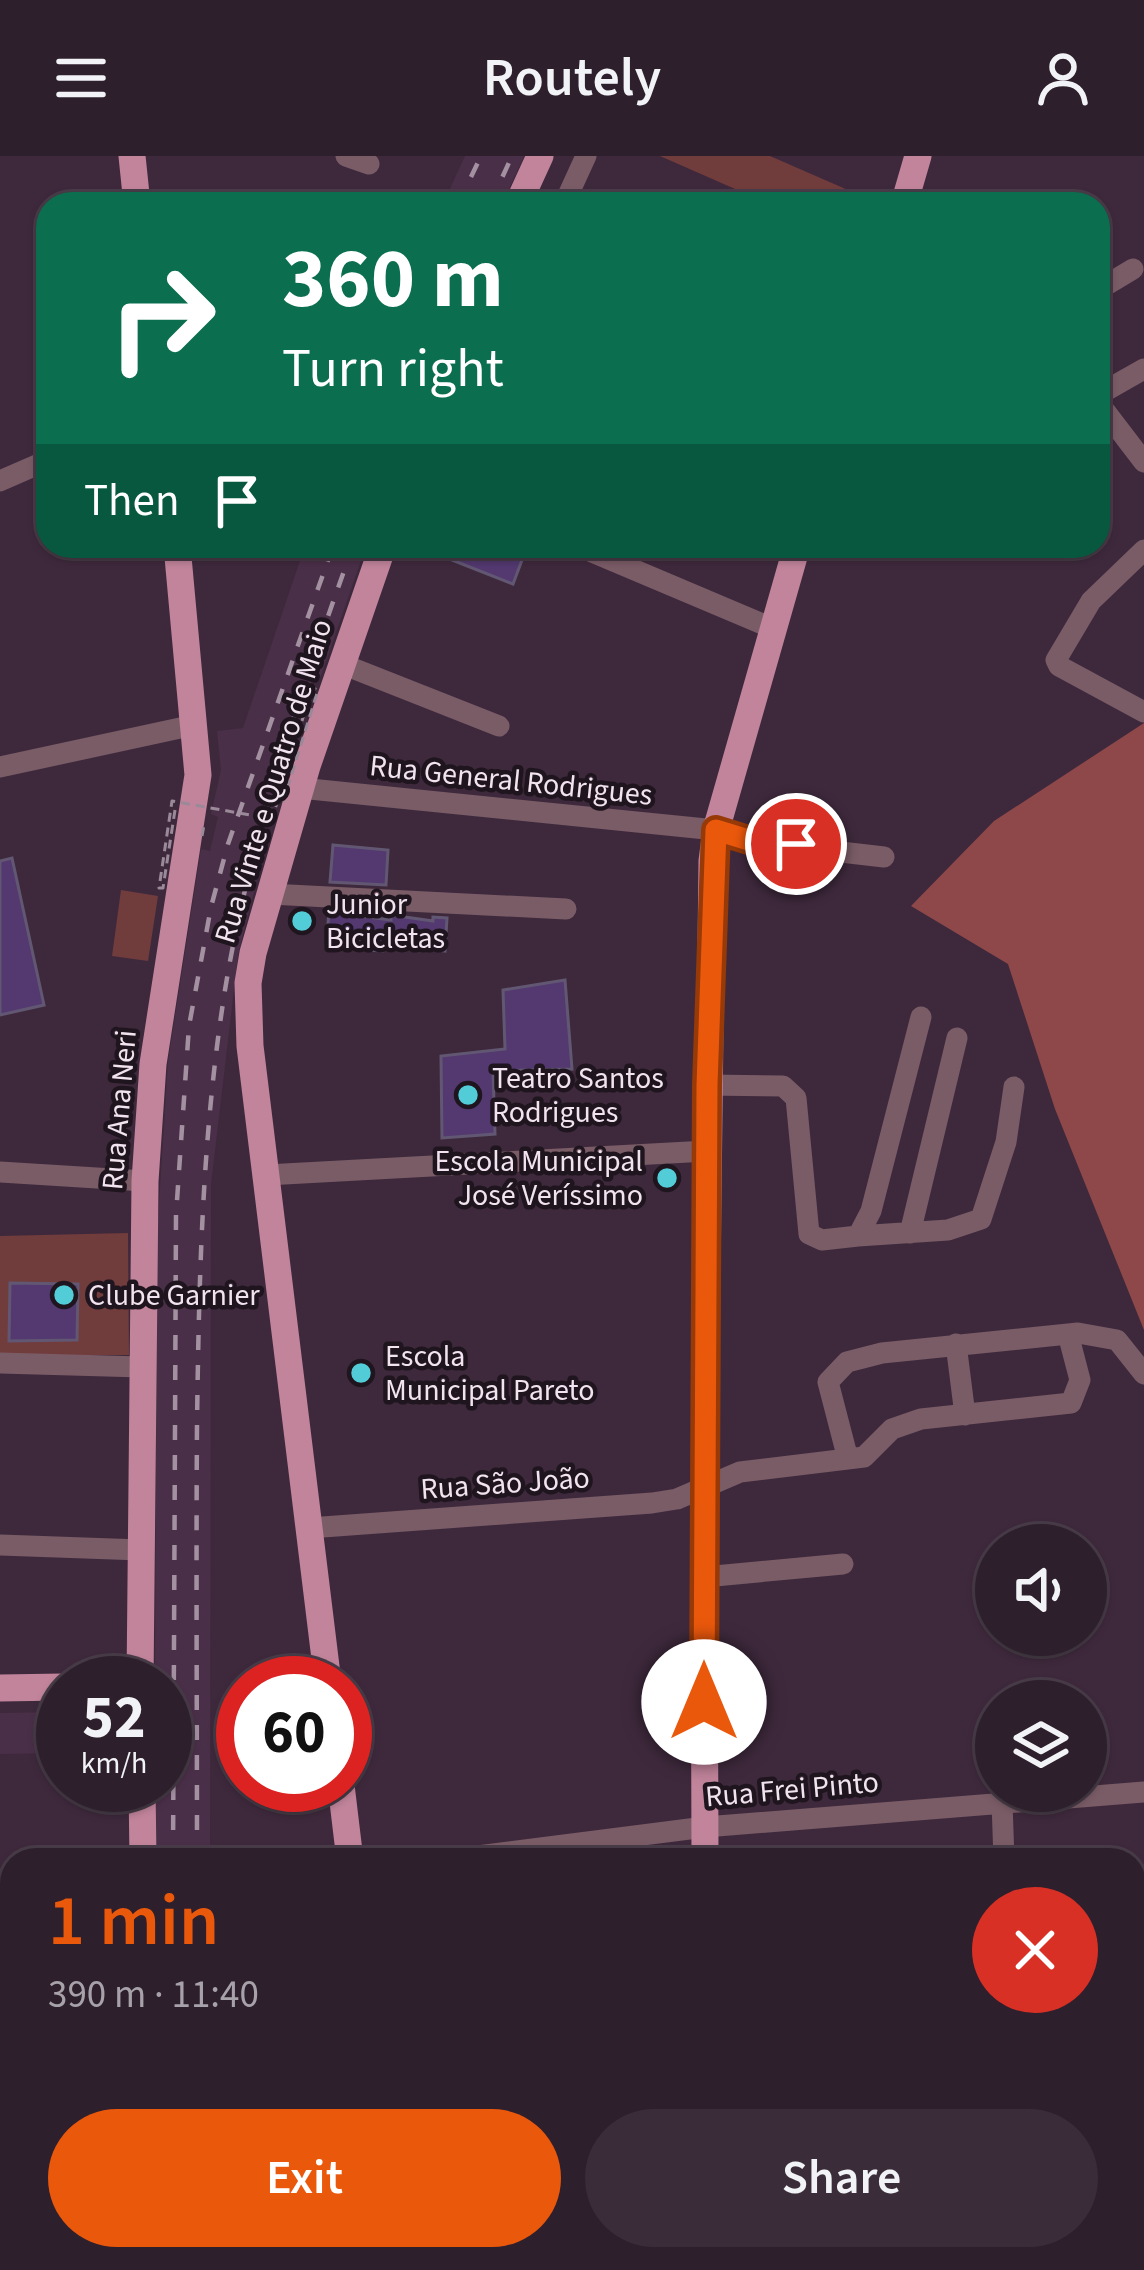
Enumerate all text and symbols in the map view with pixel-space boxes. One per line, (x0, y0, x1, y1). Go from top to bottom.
text: Routely (483, 40, 661, 117)
icon: menu (48, 45, 114, 111)
icon: person (1030, 45, 1096, 111)
text: 360 m (282, 220, 504, 340)
icon: right (84, 240, 240, 396)
text: Turn right (282, 331, 504, 408)
icon: arrive (204, 468, 270, 534)
text: Then (84, 469, 180, 533)
street label: Rua Vinte e Quatro de Maio (204, 614, 343, 948)
street label: Rua General Rodrigues (367, 744, 654, 817)
pin (745, 793, 847, 895)
icon: arrive (763, 811, 829, 877)
place label: Junior Bicicletas (326, 883, 445, 960)
marker: Junior Bicicletas (289, 908, 315, 934)
street label: Rua Ana Neri (91, 1028, 148, 1192)
place label: Teatro Santos Rodrigues (492, 1057, 664, 1134)
marker: Teatro Santos Rodrigues (455, 1082, 481, 1108)
place label: Escola Municipal José Veríssimo (435, 1140, 643, 1217)
marker: Escola Municipal José Veríssimo (654, 1165, 680, 1191)
place label: Clube Garnier (88, 1274, 260, 1317)
marker: Clube Garnier (51, 1282, 77, 1308)
place label: Escola Municipal Pareto (385, 1335, 595, 1412)
marker: Escola Municipal Pareto (348, 1360, 374, 1386)
street label: Rua São João (419, 1456, 591, 1511)
map controls (975, 1524, 1107, 1812)
button: sound (975, 1524, 1107, 1656)
position arrow (641, 1639, 767, 1765)
speed limit sign: 60 (216, 1656, 372, 1812)
text: 52 (82, 1676, 146, 1761)
button: layers (975, 1680, 1107, 1812)
text: km/h (81, 1742, 147, 1785)
street label: Rua Frei Pinto (704, 1761, 881, 1818)
text: 1 min (48, 1870, 219, 1973)
button: close (972, 1887, 1098, 2013)
text: 390 m · 11:40 (48, 1967, 259, 2023)
button: Exit (48, 2109, 561, 2247)
button: Share (585, 2109, 1098, 2247)

